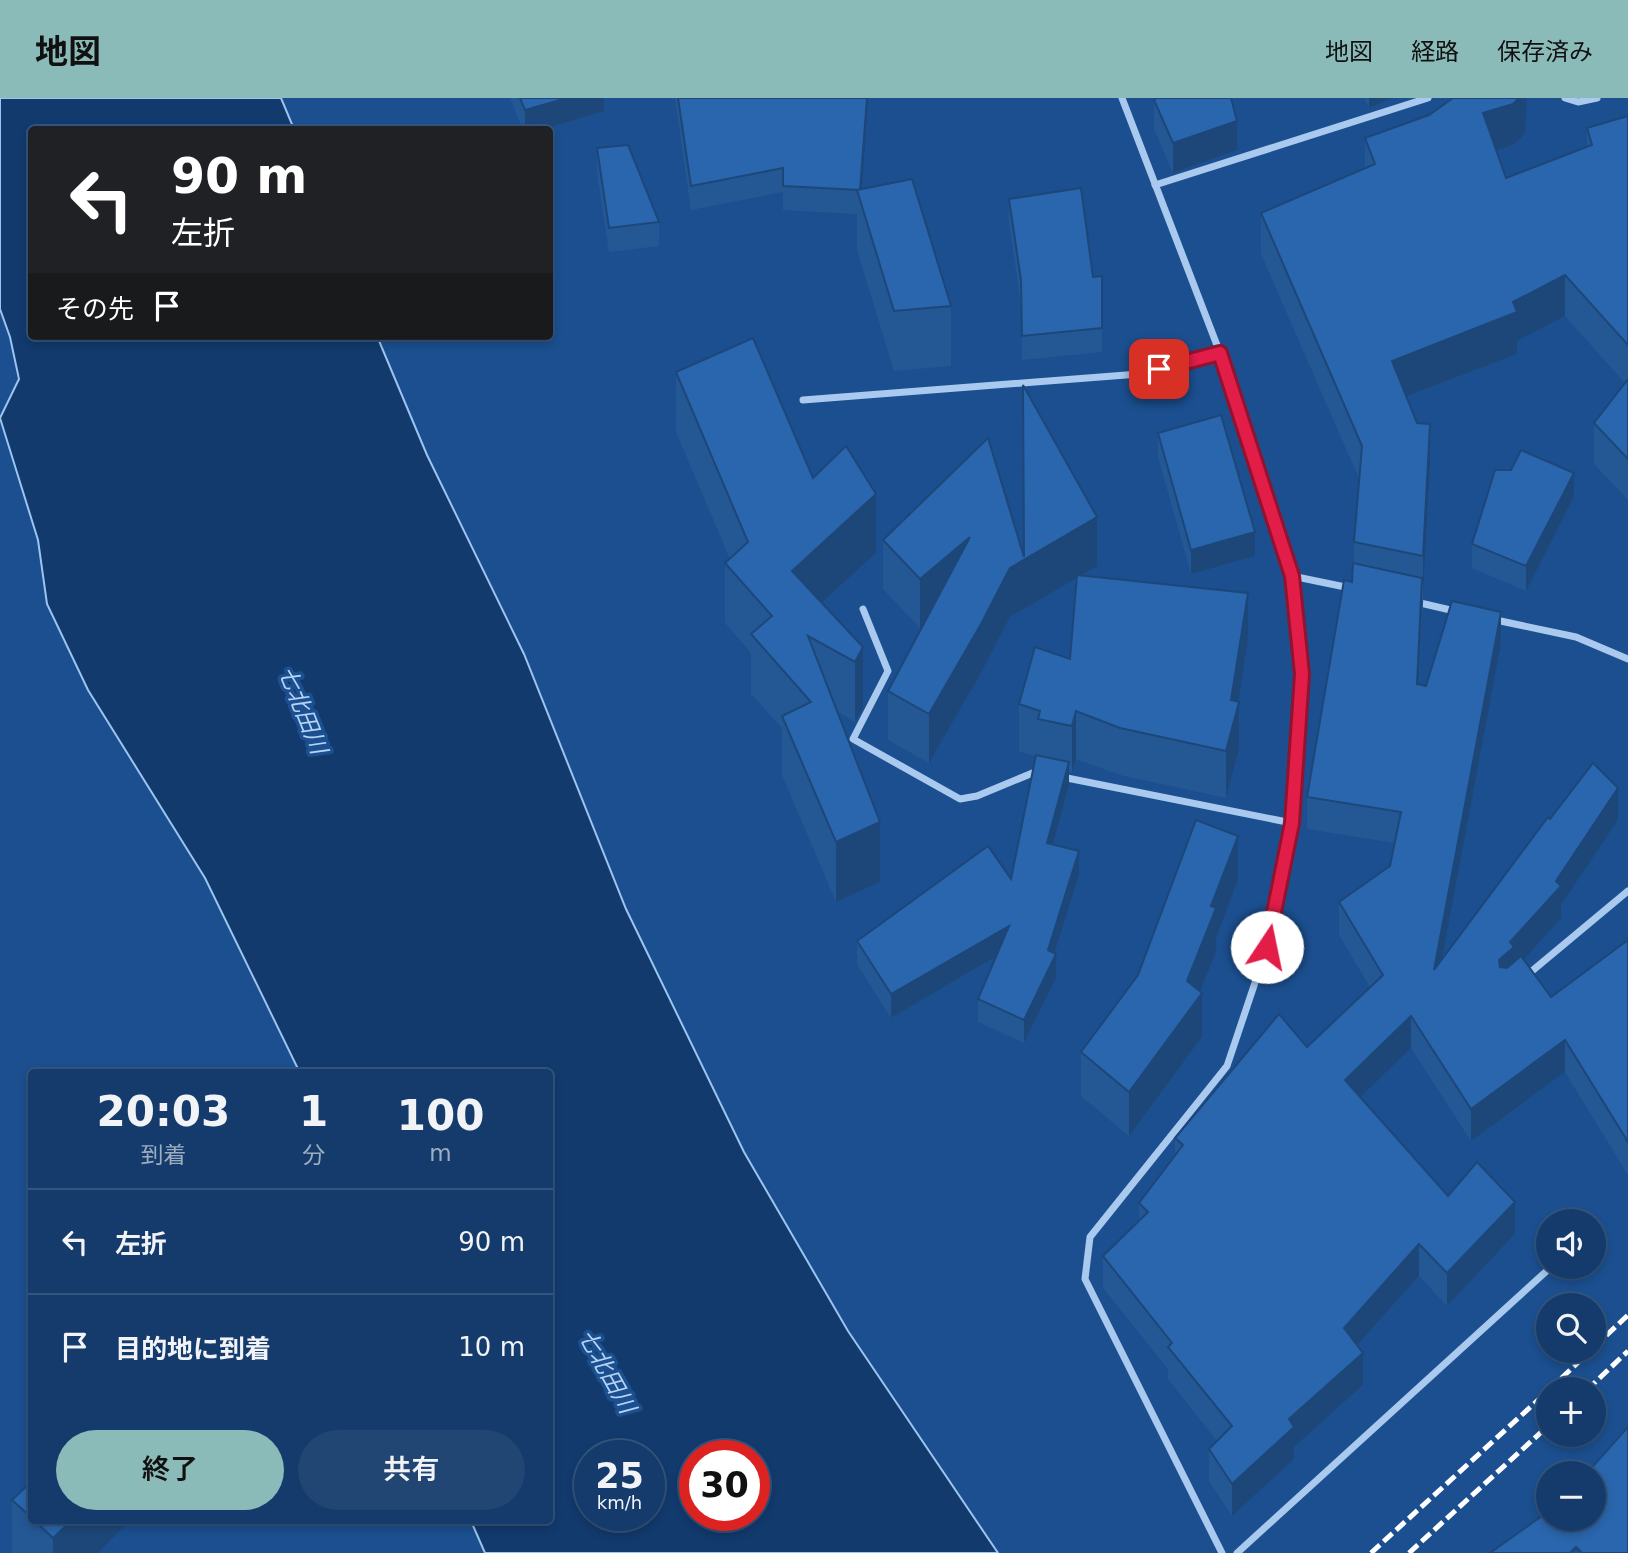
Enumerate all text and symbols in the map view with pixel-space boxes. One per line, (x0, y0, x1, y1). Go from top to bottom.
text: 地図 (35, 32, 101, 71)
text: 地図 (1325, 38, 1373, 66)
text: 経路 (1411, 38, 1459, 66)
text: 保存済み (1497, 38, 1593, 66)
text: 90 m (171, 148, 307, 205)
icon: left (56, 154, 147, 245)
text: 左折 (171, 214, 235, 252)
icon: arrive (148, 287, 186, 325)
text: その先 (56, 294, 134, 324)
pin (1129, 339, 1189, 399)
icon: arrive (1140, 350, 1178, 388)
water label: 七北田川 (274, 662, 333, 760)
position arrow (1230, 910, 1304, 984)
text: 20:03 (97, 1087, 230, 1136)
text: 1 (299, 1087, 328, 1136)
text: 100 (397, 1091, 484, 1140)
text: m (429, 1140, 452, 1166)
text: 到着 (140, 1142, 186, 1168)
text: 分 (302, 1142, 325, 1168)
map controls (1536, 1209, 1606, 1531)
button: sound (1536, 1209, 1606, 1279)
icon: left (56, 1223, 94, 1261)
text: 90 m (458, 1227, 525, 1257)
text: 左折 (115, 1229, 167, 1259)
button: search (1536, 1293, 1606, 1363)
water label: 七北田川 (573, 1324, 642, 1420)
icon: arrive (56, 1328, 94, 1366)
text: 10 m (458, 1332, 525, 1362)
text: 目的地に到着 (115, 1334, 271, 1364)
button: + (1536, 1377, 1606, 1447)
button: 終了 (56, 1430, 284, 1510)
button: 共有 (298, 1430, 525, 1510)
speed limit sign: 30 (679, 1440, 770, 1531)
text: 25 (595, 1456, 644, 1496)
button: − (1536, 1461, 1606, 1531)
text: km/h (597, 1492, 642, 1513)

